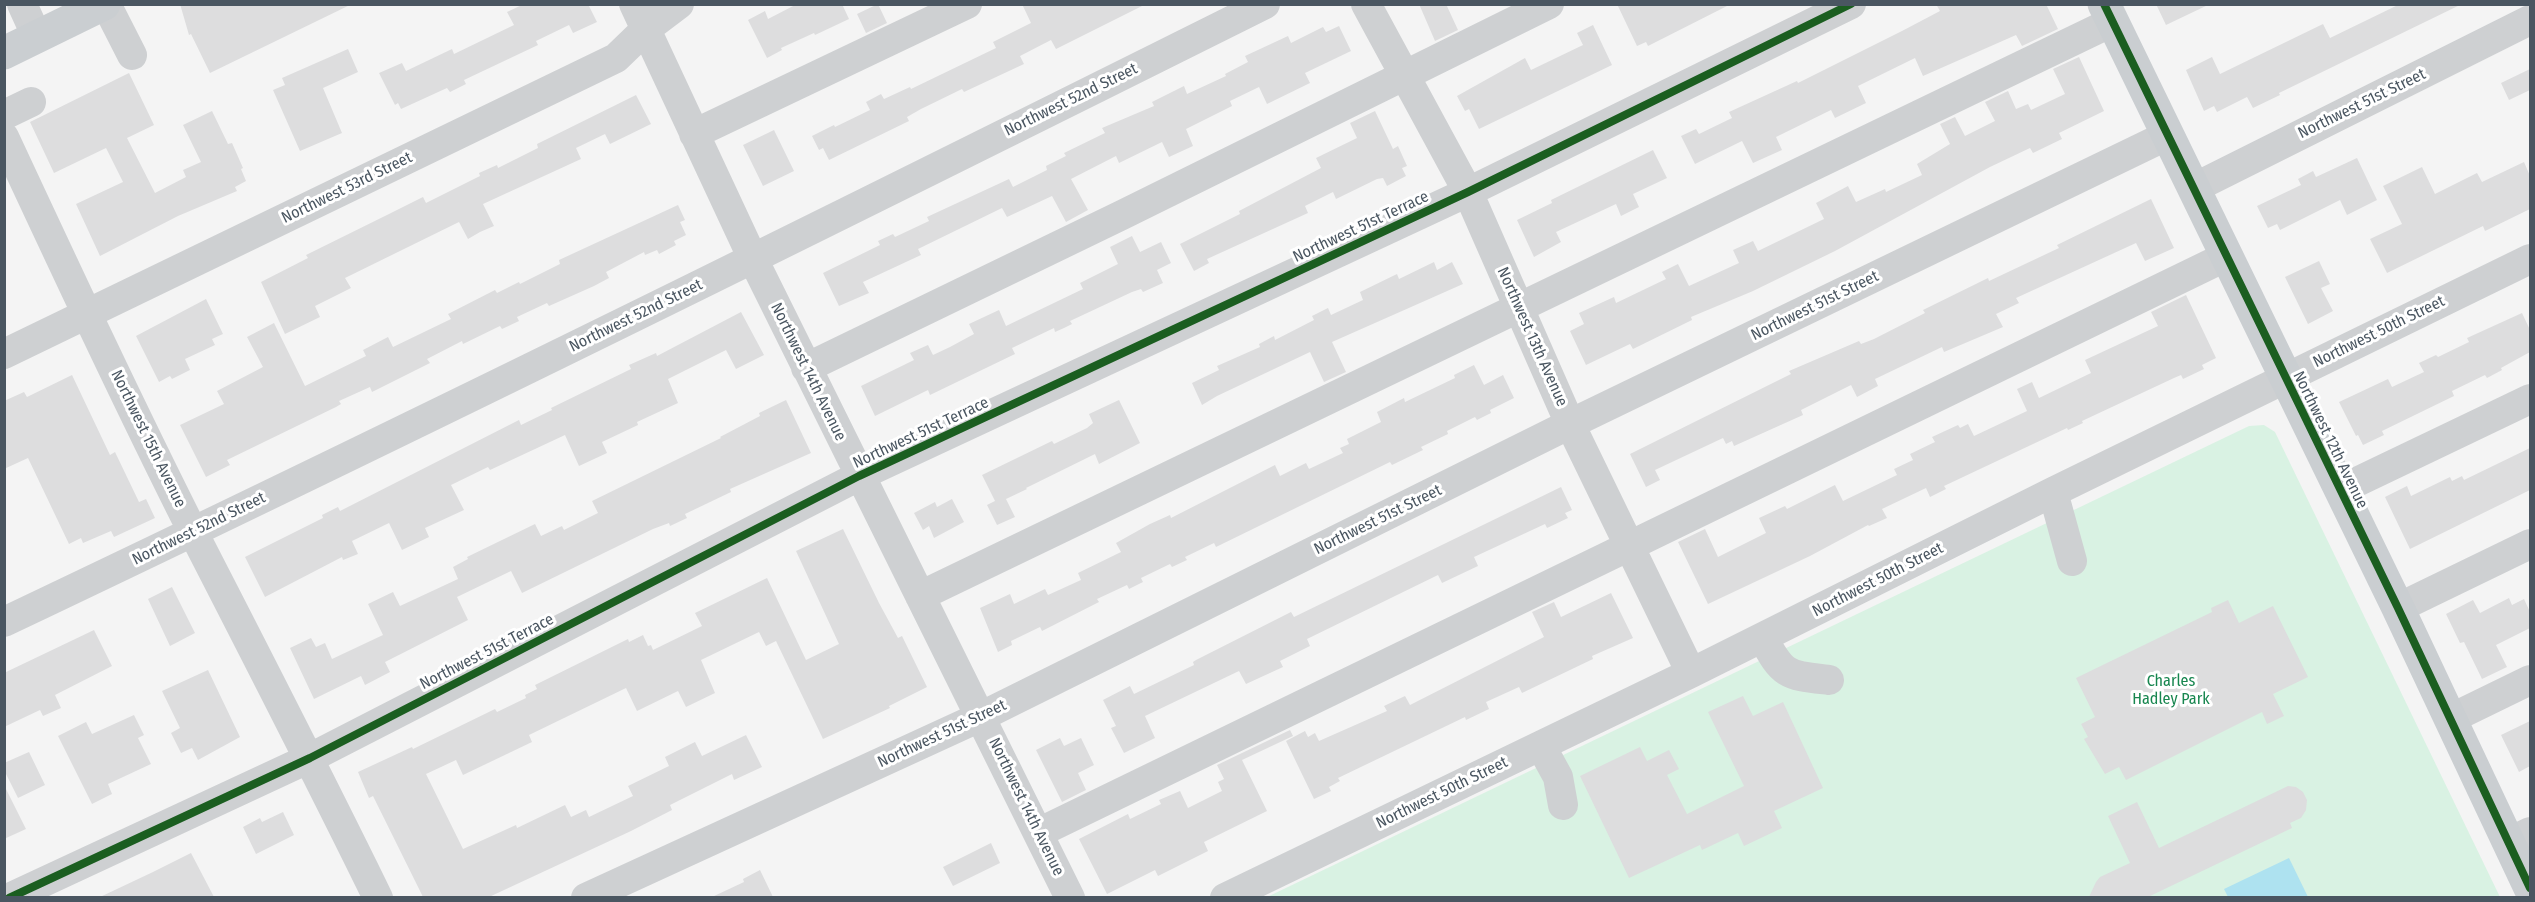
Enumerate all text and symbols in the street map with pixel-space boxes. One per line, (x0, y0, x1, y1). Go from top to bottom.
street label: Northwest 52nd Street (1001, 59, 1141, 141)
street label: Northwest 51st Street (2295, 65, 2429, 143)
street label: Northwest 53rd Street (279, 148, 415, 228)
street label: Northwest 51st Terrace (1290, 187, 1432, 267)
street label: Northwest 13th Avenue (1493, 264, 1571, 410)
street label: Northwest 51st Street (1748, 267, 1882, 345)
street label: Northwest 52nd Street (566, 275, 706, 357)
street label: Northwest 50th Street (2310, 292, 2448, 372)
street label: Northwest 14th Avenue (766, 300, 850, 444)
street label: Northwest 15th Avenue (106, 367, 190, 511)
street label: Northwest 12th Avenue (2288, 368, 2372, 512)
street label: Northwest 51st Terrace (850, 393, 992, 473)
street label: Northwest 51st Street (1311, 481, 1445, 559)
street label: Northwest 52nd Street (129, 488, 269, 570)
street label: Northwest 50th Street (1809, 539, 1947, 621)
street label: Northwest 51st Terrace (417, 610, 557, 694)
park label: Charles Hadley Park (2132, 672, 2210, 710)
street label: Northwest 51st Street (875, 696, 1009, 772)
street label: Northwest 14th Avenue (984, 735, 1068, 879)
street label: Northwest 50th Street (1373, 753, 1511, 833)

